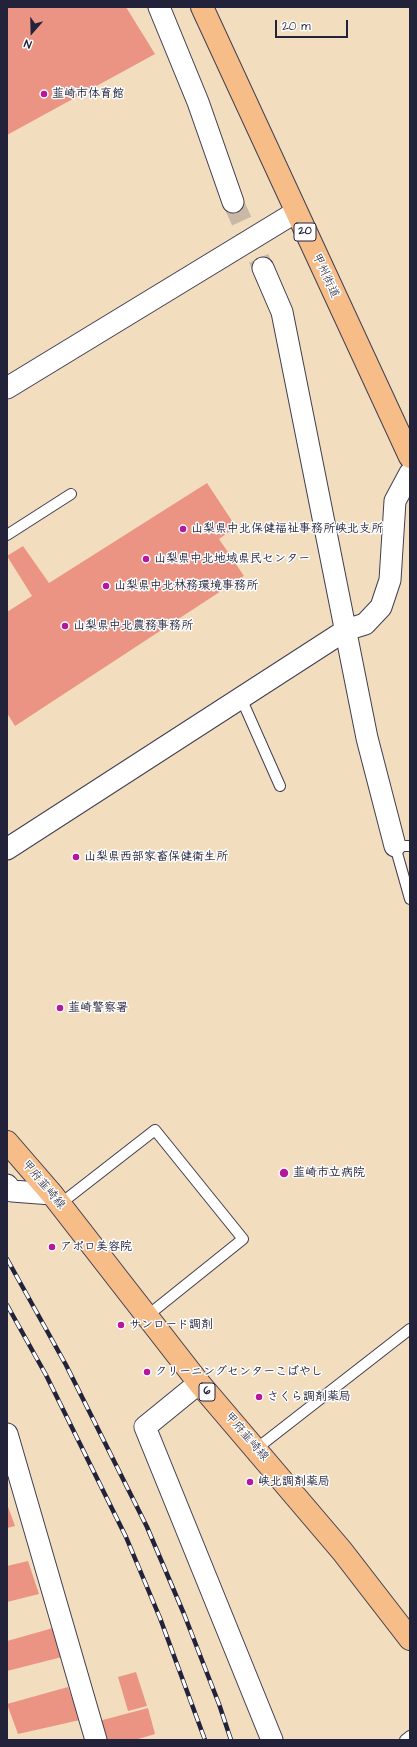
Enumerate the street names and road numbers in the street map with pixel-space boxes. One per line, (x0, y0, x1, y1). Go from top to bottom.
road number: 20 (294, 223, 316, 241)
street label: 甲州街道 (308, 251, 342, 301)
street label: 甲府韮崎線 (18, 1157, 68, 1213)
road number: 6 (199, 1383, 215, 1401)
street label: 甲府韮崎線 (221, 1410, 271, 1464)

